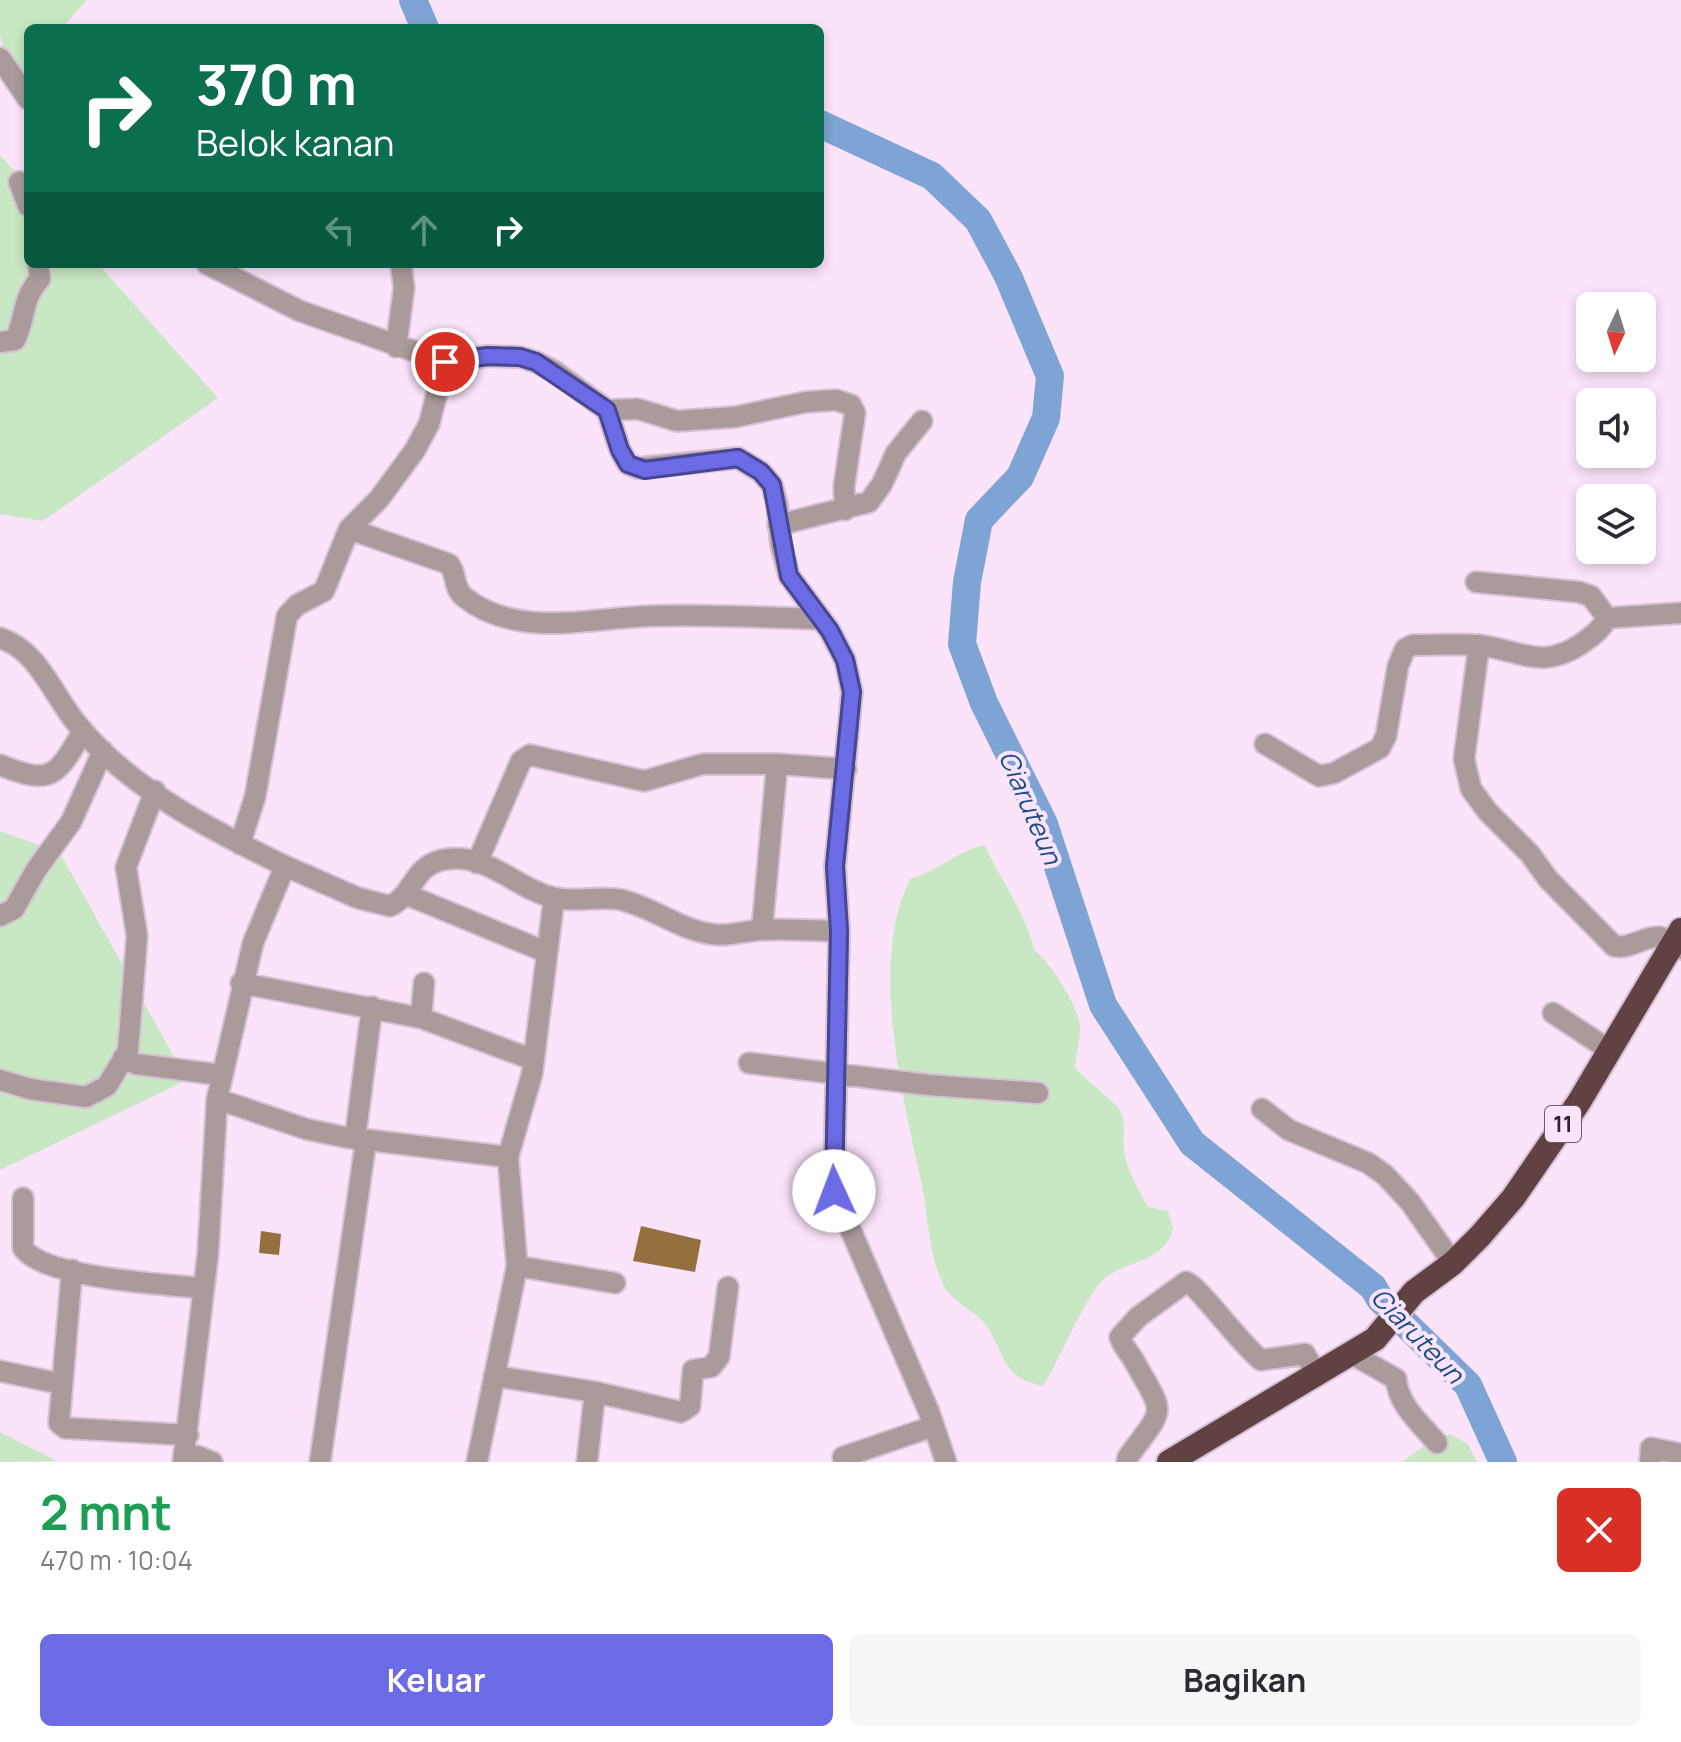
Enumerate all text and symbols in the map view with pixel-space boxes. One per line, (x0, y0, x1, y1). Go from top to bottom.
text: 370 m (196, 45, 357, 122)
icon: right (64, 56, 168, 160)
text: Belok kanan (196, 118, 395, 167)
icon: left (318, 208, 362, 252)
icon: ahead (402, 208, 446, 252)
icon: right (486, 208, 530, 252)
north arrow (1576, 292, 1656, 372)
map controls (1576, 292, 1656, 564)
pin (411, 328, 479, 396)
icon: arrive (423, 340, 467, 384)
button: sound (1576, 388, 1656, 468)
button: layers (1576, 484, 1656, 564)
water label: Ciaruteun (991, 745, 1072, 871)
road number: 11 (1545, 1106, 1581, 1142)
position arrow (792, 1149, 876, 1233)
water label: Ciaruteun (1363, 1279, 1474, 1392)
text: 2 mnt (40, 1479, 172, 1544)
button: close (1557, 1488, 1641, 1572)
text: 470 m · 10:04 (40, 1542, 193, 1578)
button: Keluar (40, 1634, 833, 1726)
button: Bagikan (849, 1634, 1641, 1726)

